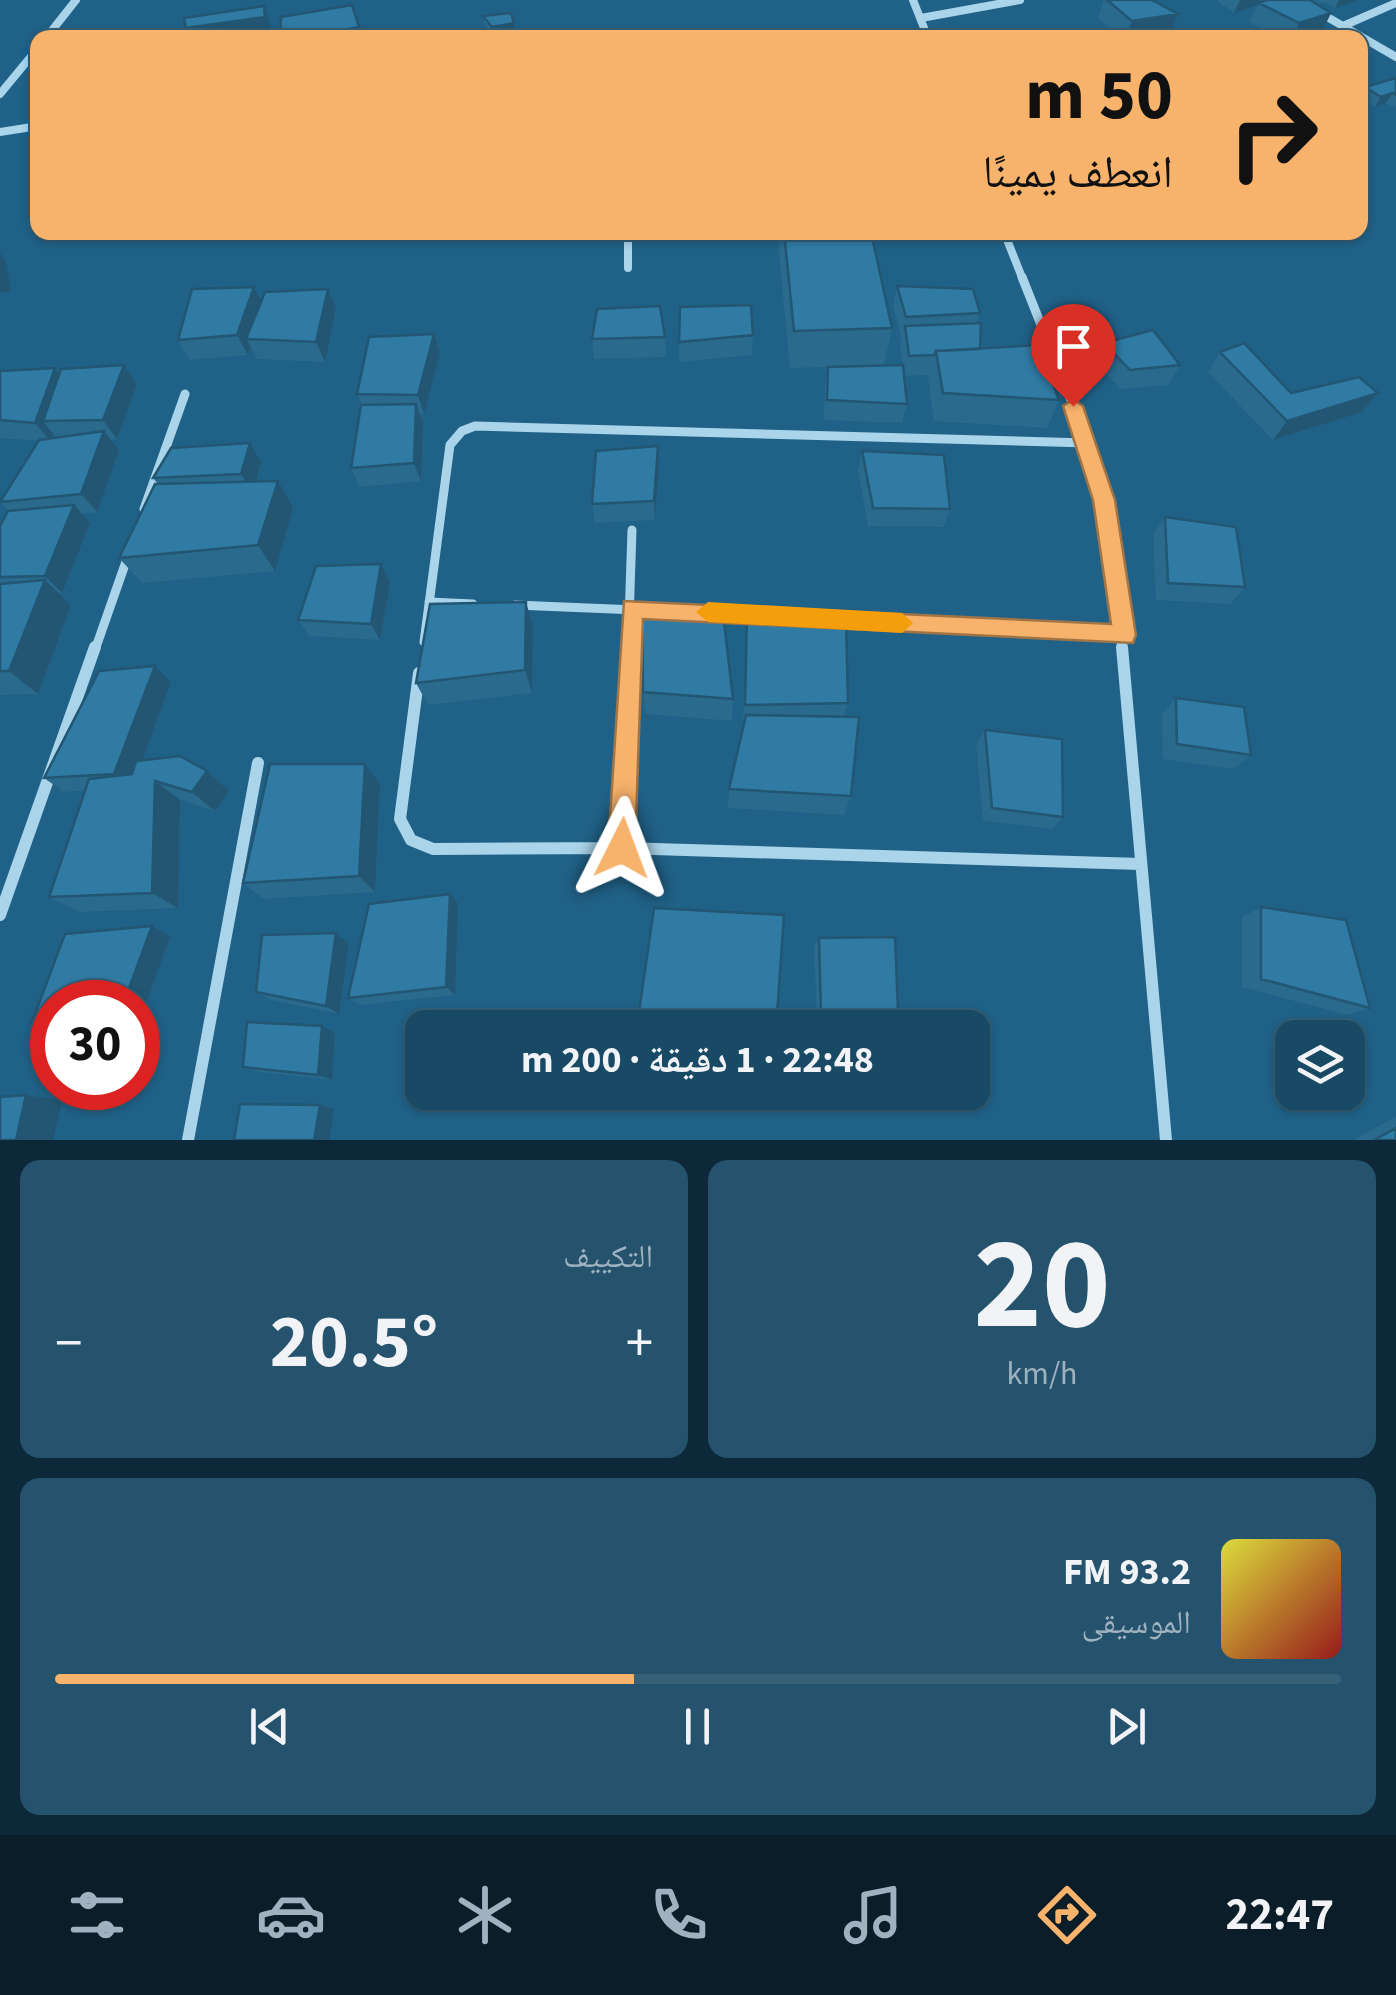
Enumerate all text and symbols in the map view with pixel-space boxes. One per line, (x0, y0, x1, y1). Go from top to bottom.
text: 50 m (1025, 46, 1173, 146)
icon: right (1208, 70, 1338, 200)
text: انعطف يمينًا (982, 141, 1173, 205)
pin (1031, 304, 1116, 407)
icon: arrive (1046, 319, 1101, 374)
position arrow (570, 796, 674, 900)
speed limit sign: 30 (30, 980, 160, 1110)
map controls (1275, 1020, 1365, 1110)
button: layers (1275, 1020, 1365, 1110)
text: 22:48 · 1 دقيقة · 200 m (521, 1033, 874, 1087)
text: 20 (973, 1193, 1111, 1378)
text: التكييف (563, 1234, 653, 1280)
text: 20.5° (270, 1289, 438, 1396)
text: − (55, 1305, 82, 1383)
text: + (626, 1305, 653, 1383)
text: km/h (1007, 1351, 1078, 1397)
text: 93.2 FM (1063, 1545, 1191, 1599)
text: الموسيقى (1081, 1600, 1191, 1646)
icon: previous (242, 1699, 297, 1754)
icon: pause (670, 1699, 725, 1754)
icon: next (1099, 1699, 1154, 1754)
icon: filters (62, 1880, 132, 1950)
icon: car (256, 1880, 326, 1950)
icon: climate (450, 1880, 520, 1950)
icon: phone (644, 1880, 714, 1950)
icon: music (838, 1880, 908, 1950)
icon: directions (1032, 1880, 1102, 1950)
text: 22:47 (1226, 1883, 1334, 1947)

